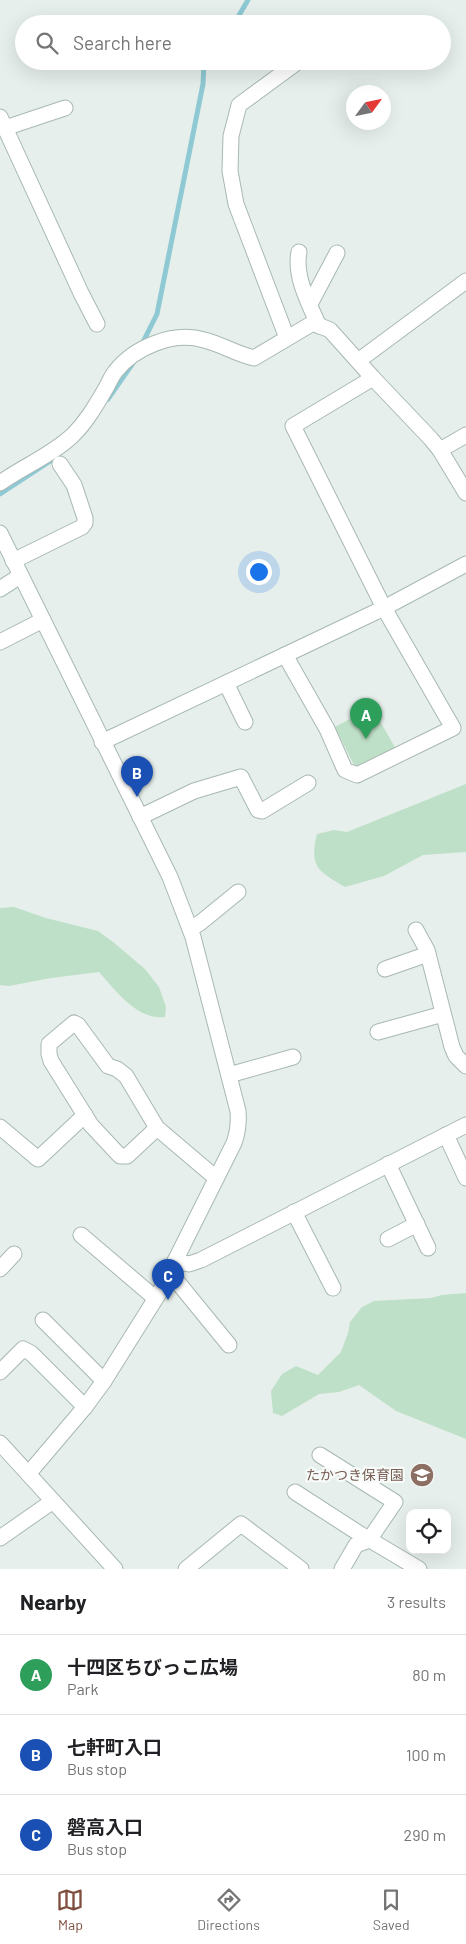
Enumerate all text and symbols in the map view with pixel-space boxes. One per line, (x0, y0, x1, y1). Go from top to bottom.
search box (15, 15, 451, 70)
icon: search (33, 29, 61, 57)
text: Search here (73, 31, 172, 54)
north arrow (346, 85, 391, 130)
your location (246, 559, 272, 585)
pin: A (350, 698, 382, 739)
pin: B (121, 756, 153, 797)
pin: C (152, 1259, 184, 1300)
school or university icon: たかつき保育園 (409, 1462, 435, 1488)
place label: たかつき保育園 (306, 1466, 404, 1483)
map controls (406, 1509, 451, 1554)
button: locate (406, 1509, 451, 1554)
text: Nearby (20, 1589, 86, 1614)
text: 3 results (387, 1592, 446, 1611)
text: 十四区ちびっこ広場 (67, 1655, 238, 1678)
text: A (31, 1665, 41, 1684)
text: 80 m (412, 1665, 446, 1684)
text: Park (67, 1679, 98, 1698)
text: 七軒町入口 (67, 1735, 162, 1758)
text: B (31, 1745, 41, 1764)
text: 100 m (406, 1745, 446, 1764)
text: Bus stop (67, 1759, 127, 1778)
text: 磐高入口 (67, 1815, 143, 1838)
text: C (31, 1825, 41, 1844)
text: 290 m (404, 1825, 446, 1844)
text: Bus stop (67, 1839, 127, 1858)
tab: Map (56, 1886, 84, 1933)
tab: Directions (197, 1886, 260, 1933)
tab: Saved (373, 1886, 410, 1933)

